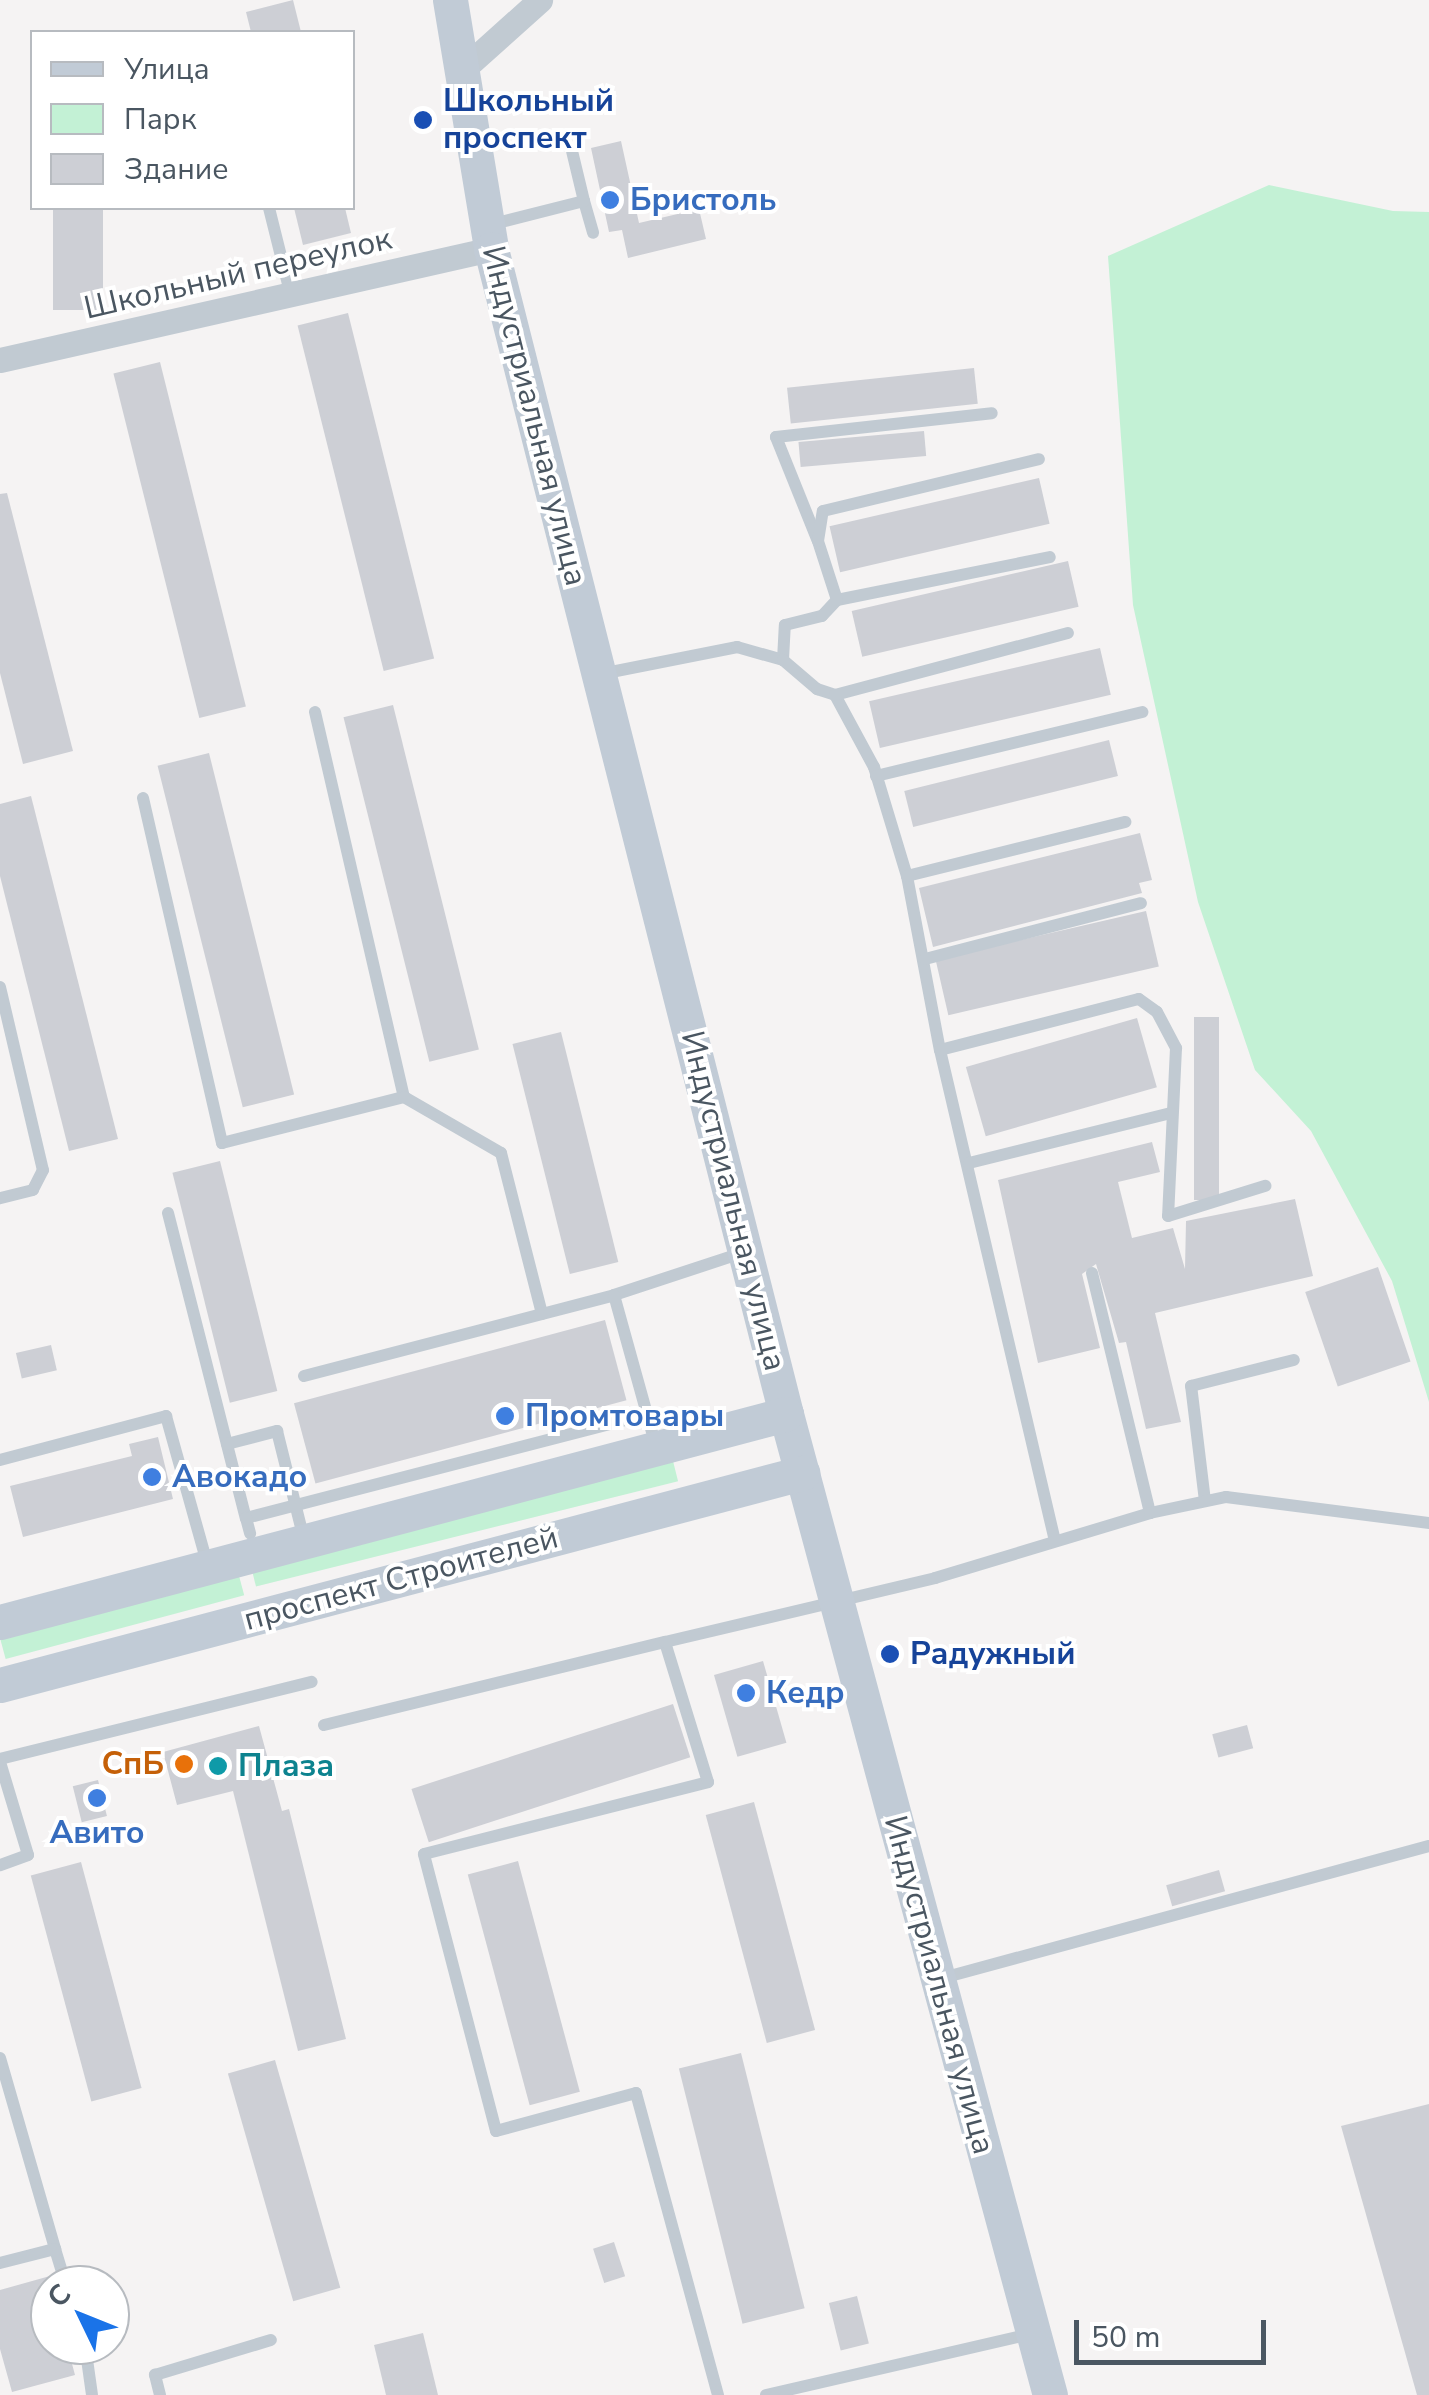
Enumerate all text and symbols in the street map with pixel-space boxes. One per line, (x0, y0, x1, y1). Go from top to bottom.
legend (30, 30, 355, 210)
text: Улица (124, 49, 210, 90)
place label: Школьный проспект (443, 83, 614, 158)
text: Парк (124, 99, 196, 140)
marker: Школьный проспект (412, 109, 434, 131)
text: Здание (124, 149, 229, 190)
place label: Бристоль (630, 181, 776, 219)
marker: Бристоль (599, 189, 621, 211)
street label: Школьный переулок (81, 220, 395, 328)
street label: Индустриальная улица (473, 242, 595, 590)
street label: Индустриальная улица (672, 1027, 794, 1375)
place label: Промтовары (525, 1397, 724, 1435)
marker: Промтовары (494, 1405, 516, 1427)
place label: Авокадо (172, 1458, 307, 1496)
marker: Авокадо (141, 1466, 163, 1488)
street label: проспект Строителей (240, 1519, 562, 1639)
place label: Радужный (910, 1635, 1076, 1673)
marker: Радужный (879, 1643, 901, 1665)
place label: Кедр (766, 1674, 845, 1712)
marker: Кедр (735, 1682, 757, 1704)
place label: СпБ (101, 1745, 164, 1783)
place label: Плаза (238, 1747, 334, 1785)
marker: СпБ (173, 1753, 195, 1775)
marker: Плаза (207, 1755, 229, 1777)
marker: Авито (86, 1787, 108, 1809)
street label: Индустриальная улица (875, 1812, 1003, 2158)
place label: Авито (49, 1814, 145, 1852)
north arrow (30, 2265, 130, 2365)
text: С (39, 2276, 80, 2316)
scale bar (1079, 2300, 1272, 2362)
text: 50 m (1091, 2317, 1160, 2358)

